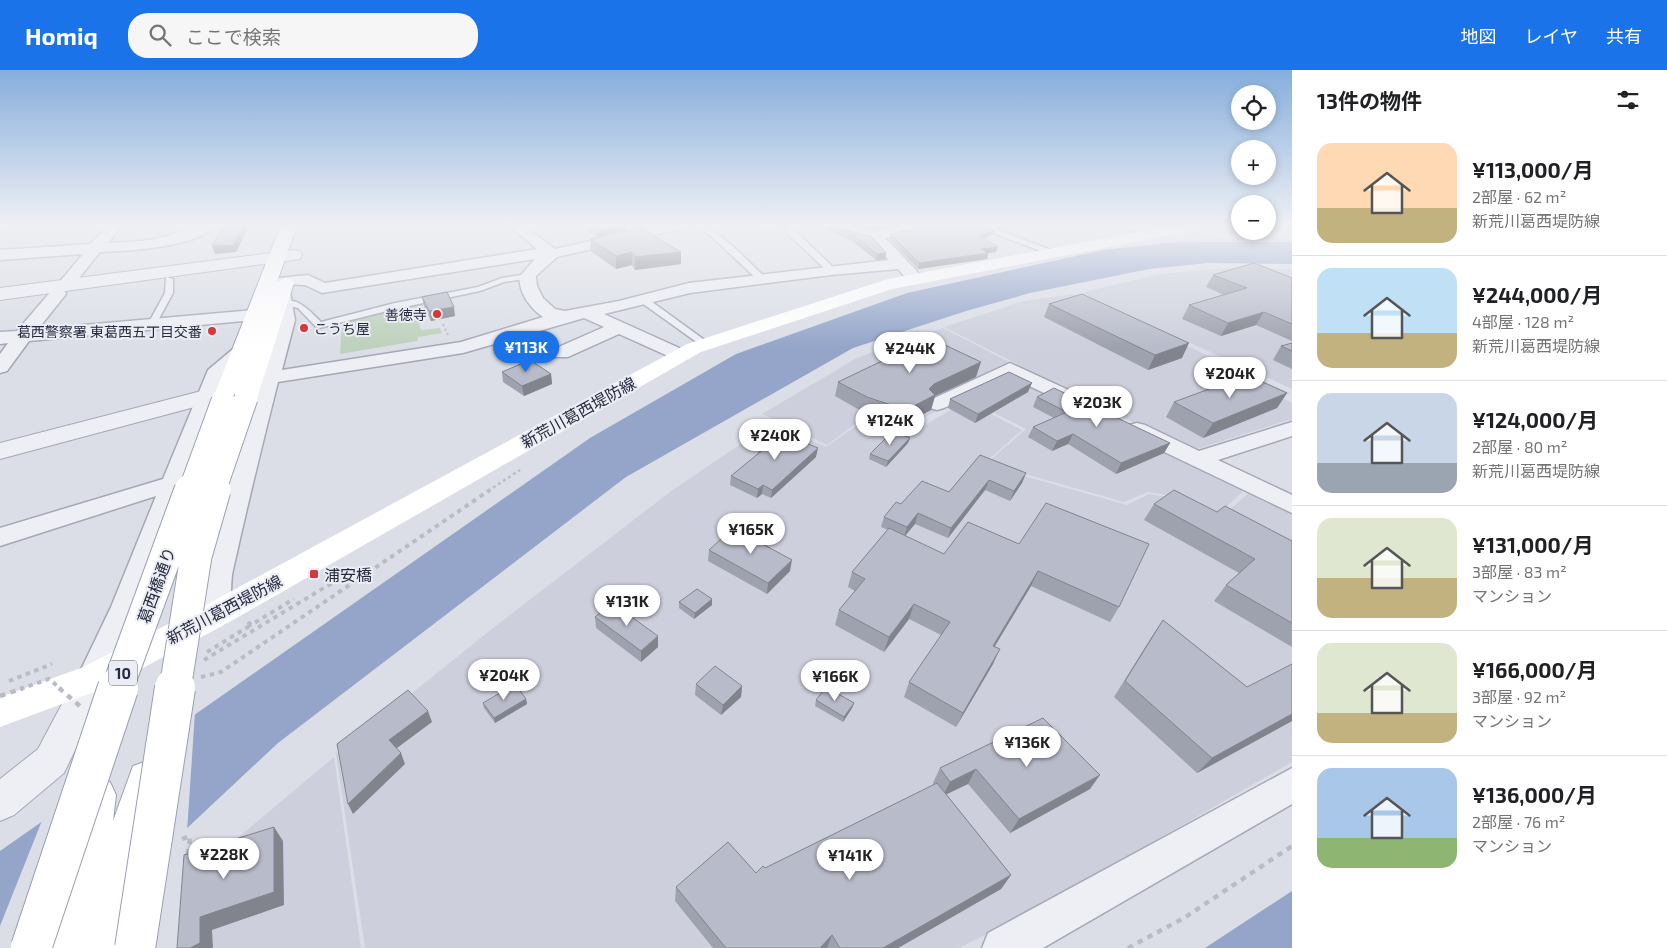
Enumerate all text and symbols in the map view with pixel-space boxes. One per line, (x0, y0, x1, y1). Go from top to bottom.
search box (128, 13, 478, 58)
text: Homiq (25, 21, 98, 50)
icon: search (146, 21, 174, 49)
text: ここで検索 (186, 25, 281, 48)
text: 地図 (1461, 25, 1497, 47)
text: レイヤ (1525, 25, 1578, 47)
text: 共有 (1606, 25, 1642, 47)
map controls (1231, 85, 1276, 240)
button: locate (1231, 85, 1276, 130)
icon: filters (1614, 86, 1642, 114)
text: 13件の物件 (1317, 88, 1422, 113)
button: + (1231, 140, 1276, 185)
text: ¥113,000/月 (1472, 157, 1593, 182)
icon: home (1357, 163, 1417, 223)
text: 2部屋 · 62 m² (1472, 187, 1566, 206)
button: − (1231, 195, 1276, 240)
text: 新荒川葛西堤防線 (1472, 211, 1600, 230)
text: ¥244,000/月 (1472, 282, 1602, 307)
icon: home (1357, 288, 1417, 348)
place label: 善徳寺 (385, 306, 427, 323)
marker: 善徳寺 (431, 308, 443, 320)
text: 4部屋 · 128 m² (1472, 312, 1574, 331)
place label: こうち屋 (314, 320, 370, 337)
marker: こうち屋 (298, 322, 310, 334)
place label: 葛西警察署 東葛西五丁目交番 (17, 323, 202, 340)
marker: 葛西警察署 東葛西五丁目交番 (206, 325, 218, 337)
pin: ¥113K (491, 330, 561, 373)
pin: ¥244K (875, 332, 945, 374)
text: 新荒川葛西堤防線 (1472, 336, 1600, 355)
text: ¥113K (504, 337, 548, 356)
text: ¥244K (885, 338, 935, 357)
pin: ¥204K (1195, 356, 1265, 399)
text: ¥204K (1205, 363, 1255, 382)
street label: 新荒川葛西堤防線 (517, 373, 639, 451)
pin: ¥203K (1062, 386, 1132, 428)
text: ¥203K (1072, 392, 1122, 411)
pin: ¥124K (855, 404, 925, 446)
text: ¥124,000/月 (1472, 407, 1598, 432)
text: ¥124K (866, 410, 914, 429)
icon: home (1357, 413, 1417, 473)
pin: ¥240K (740, 418, 810, 461)
text: ¥240K (750, 425, 800, 444)
text: 2部屋 · 80 m² (1472, 437, 1567, 456)
text: 新荒川葛西堤防線 (1472, 461, 1600, 480)
pin: ¥165K (716, 512, 786, 555)
text: ¥165K (728, 519, 774, 538)
text: ¥131,000/月 (1472, 532, 1593, 557)
icon: home (1357, 538, 1417, 598)
street label: 葛西橋通り (133, 544, 179, 626)
text: 3部屋 · 83 m² (1472, 562, 1567, 581)
place label: 浦安橋 (324, 565, 372, 584)
marker: 浦安橋 (308, 568, 320, 580)
street label: 新荒川葛西堤防線 (163, 571, 285, 647)
pin: ¥131K (592, 584, 662, 627)
text: マンション (1472, 586, 1552, 605)
text: ¥131K (605, 591, 649, 610)
text: ¥166,000/月 (1472, 657, 1597, 682)
pin: ¥204K (469, 658, 539, 701)
road number: 10 (109, 660, 137, 686)
pin: ¥166K (800, 660, 870, 702)
icon: home (1357, 663, 1417, 723)
text: ¥204K (479, 665, 529, 684)
text: ¥166K (812, 666, 858, 685)
text: 3部屋 · 92 m² (1472, 687, 1566, 706)
text: マンション (1472, 711, 1552, 730)
pin: ¥136K (992, 726, 1062, 768)
text: ¥136K (1004, 732, 1050, 751)
text: ¥136,000/月 (1472, 782, 1597, 807)
icon: home (1357, 788, 1417, 848)
text: 2部屋 · 76 m² (1472, 812, 1565, 831)
text: マンション (1472, 836, 1552, 855)
pin: ¥228K (189, 838, 259, 880)
pin: ¥141K (815, 838, 885, 881)
text: ¥228K (199, 844, 249, 863)
text: ¥141K (828, 845, 872, 864)

